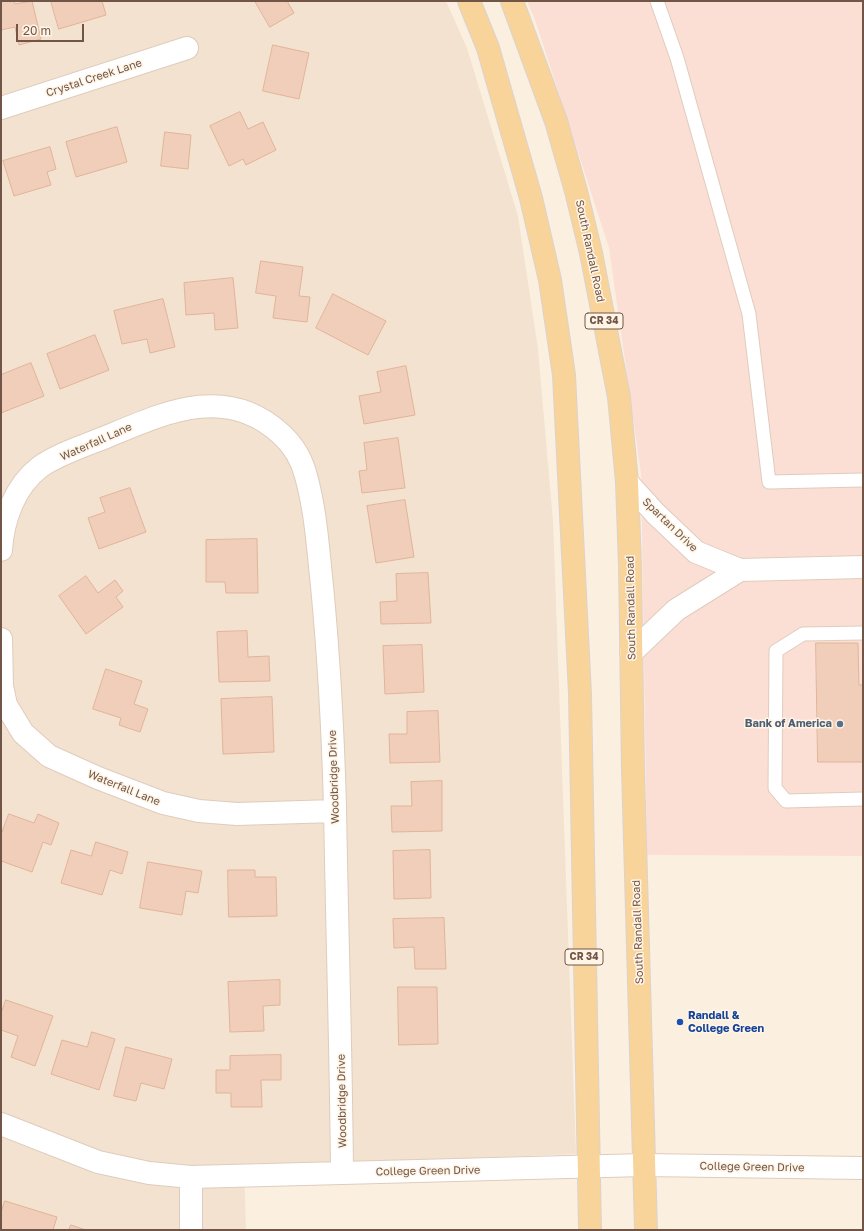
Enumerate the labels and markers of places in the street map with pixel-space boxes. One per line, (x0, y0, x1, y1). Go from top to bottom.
place label: Bank of America (745, 717, 832, 731)
marker: Bank of America (835, 719, 845, 729)
place label: Randall & College Green (688, 1009, 764, 1035)
marker: Randall & College Green (675, 1017, 685, 1027)

